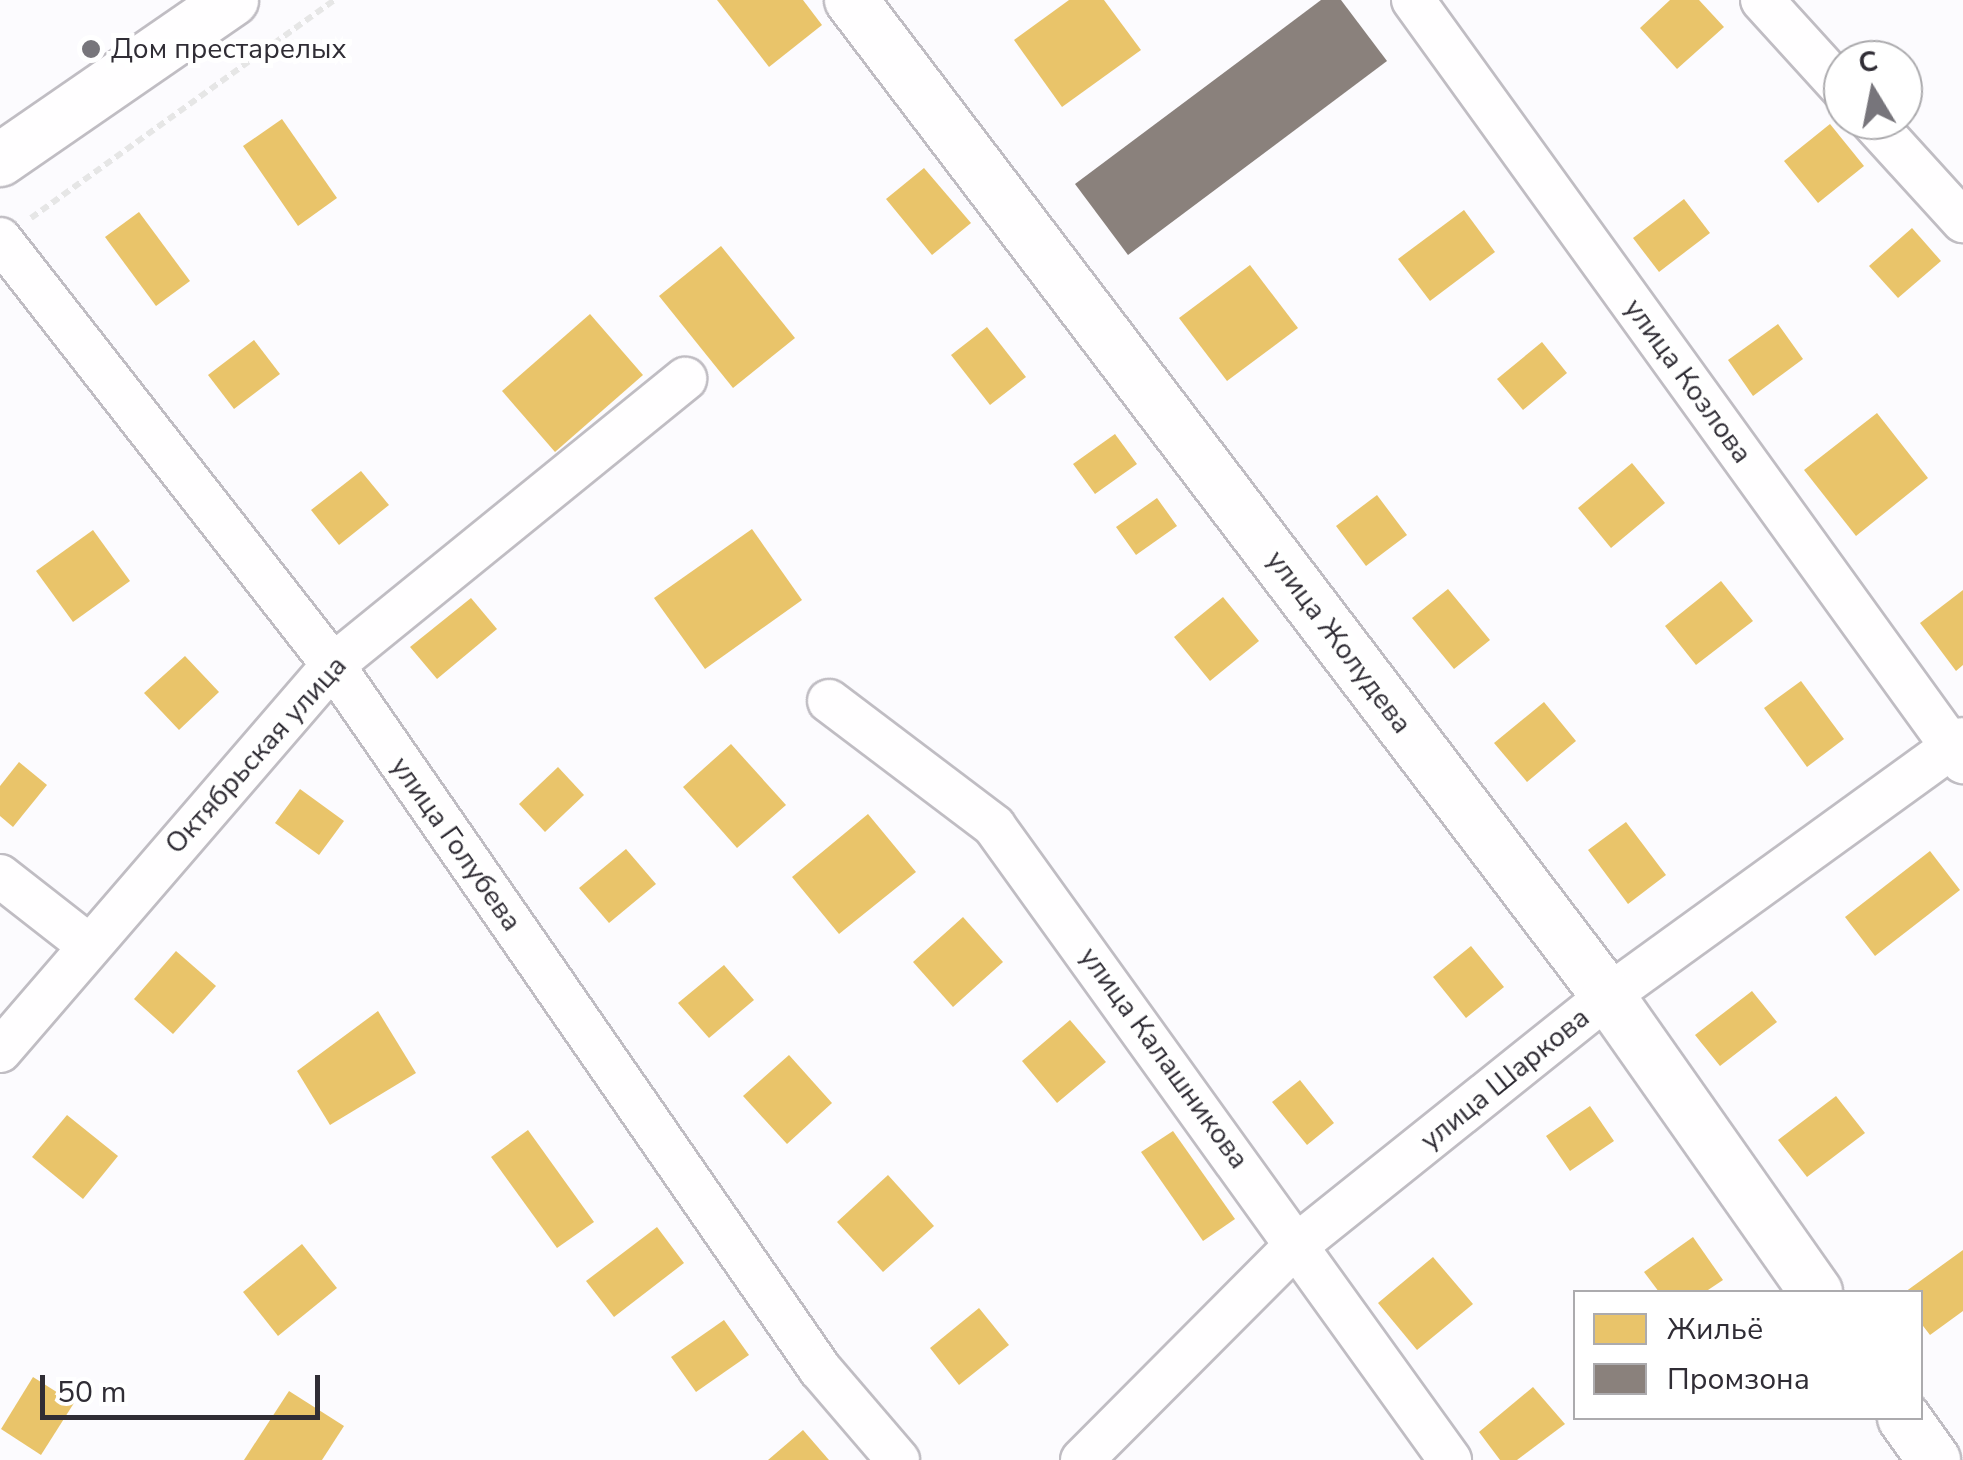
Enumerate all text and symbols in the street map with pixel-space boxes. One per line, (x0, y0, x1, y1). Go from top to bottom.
place label: Дом престарелых (111, 32, 346, 66)
marker: Дом престарелых (80, 38, 102, 60)
north arrow (1823, 40, 1923, 140)
text: С (1855, 42, 1881, 83)
street label: улица Козлова (1617, 292, 1759, 470)
street label: улица Жолудева (1259, 544, 1419, 740)
street label: Октябрьская улица (158, 649, 354, 861)
street label: улица Голубева (383, 750, 529, 938)
street label: улица Калашникова (1072, 941, 1256, 1175)
street label: улица Шаркова (1414, 1001, 1596, 1157)
legend (1573, 1290, 1923, 1420)
text: Жильё (1667, 1309, 1763, 1350)
scale bar (45, 1355, 325, 1417)
text: Промзона (1667, 1359, 1810, 1400)
text: 50 m (57, 1372, 126, 1413)

